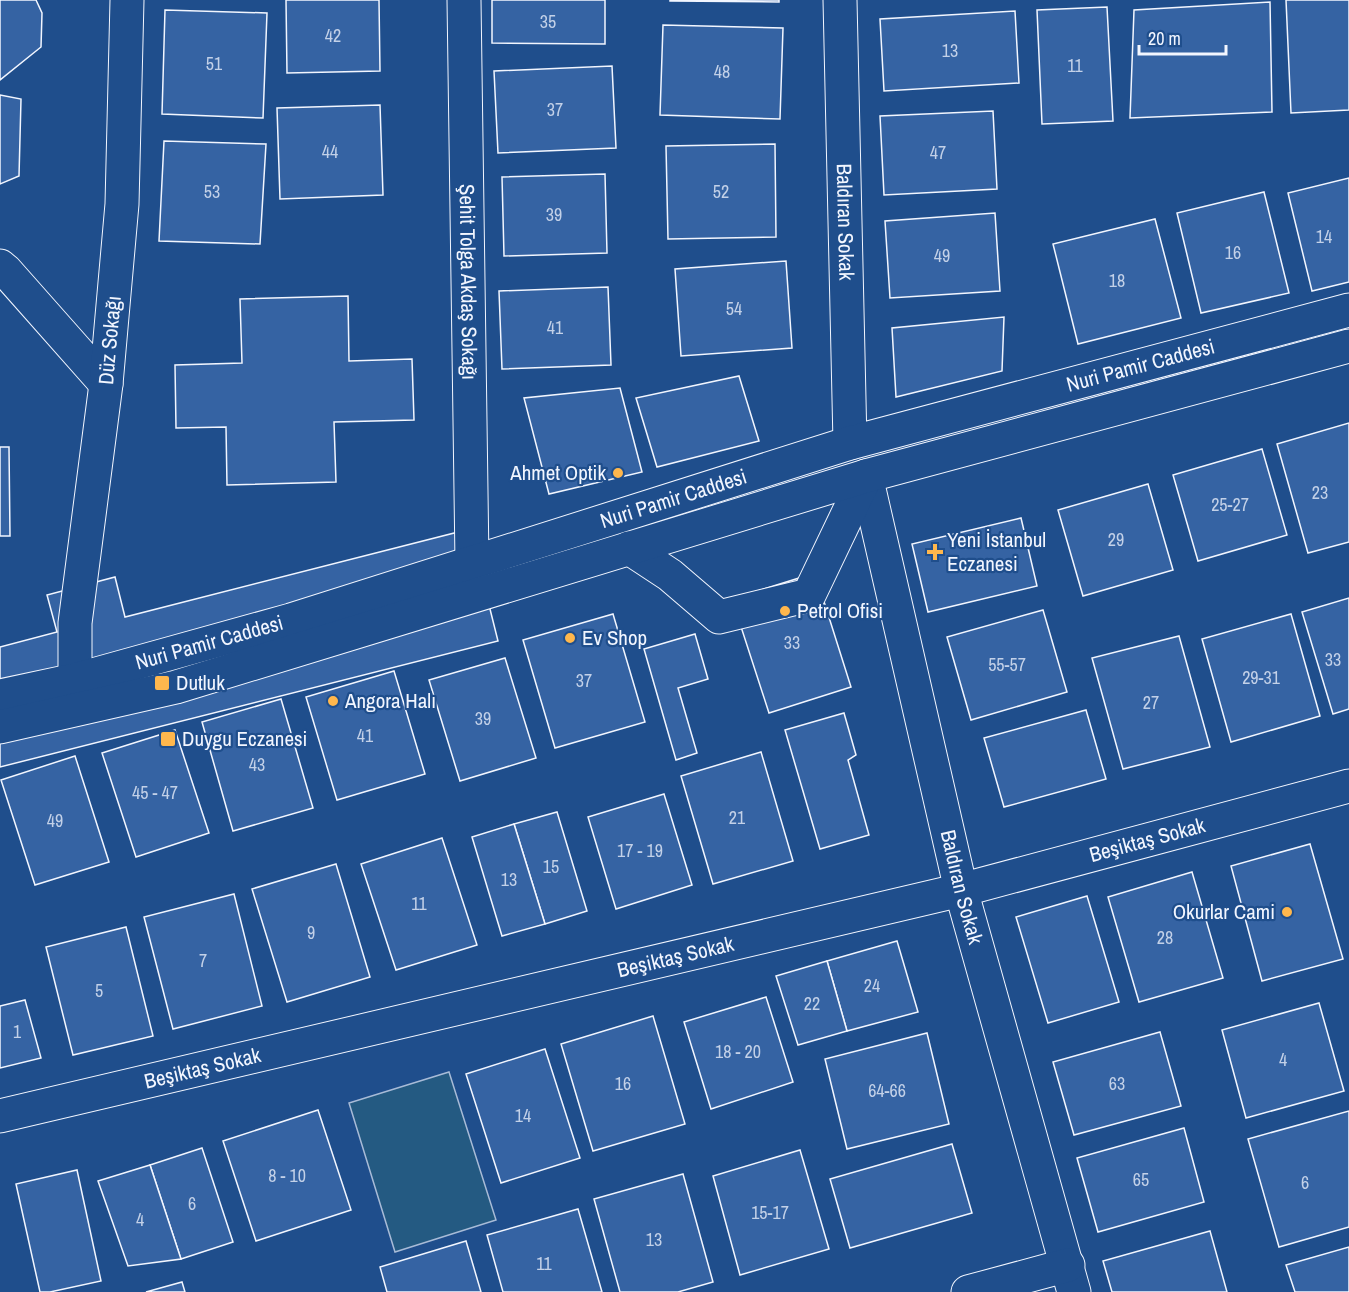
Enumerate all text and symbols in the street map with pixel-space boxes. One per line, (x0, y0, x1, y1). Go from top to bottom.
house number: 35 (540, 9, 556, 34)
scale bar (1139, 18, 1226, 56)
house number: 42 (325, 23, 341, 48)
text: 20 m (1148, 26, 1181, 51)
house number: 13 (942, 38, 958, 63)
house number: 51 (206, 51, 223, 76)
house number: 11 (1067, 53, 1083, 78)
house number: 48 (714, 59, 730, 84)
house number: 37 (547, 97, 563, 122)
house number: 44 (322, 139, 338, 164)
house number: 47 (930, 140, 946, 165)
street label: Baldıran Sokak (830, 163, 861, 281)
house number: 53 (204, 179, 220, 204)
house number: 52 (713, 179, 729, 204)
street label: Şehit Tolga Akdaş Sokağı (453, 184, 484, 380)
house number: 39 (546, 202, 562, 227)
house number: 14 (1316, 224, 1332, 249)
house number: 16 (1225, 240, 1241, 265)
house number: 49 (934, 243, 950, 268)
house number: 18 (1109, 268, 1125, 293)
street label: Düz Sokağı (91, 294, 128, 386)
house number: 54 (726, 296, 742, 321)
house number: 41 (547, 315, 564, 340)
street label: Nuri Pamir Caddesi (1063, 331, 1218, 399)
place label: Ahmet Optik (509, 458, 606, 487)
street label: Nuri Pamir Caddesi (596, 462, 750, 535)
marker: Ahmet Optik (611, 466, 625, 480)
house number: 23 (1312, 480, 1328, 505)
house number: 25-27 (1211, 492, 1249, 517)
place label: Yeni İstanbul Eczanesi (947, 525, 1046, 578)
house number: 29 (1108, 527, 1124, 552)
marker: Yeni İstanbul Eczanesi (928, 545, 942, 559)
place label: Petrol Ofisi (797, 596, 883, 625)
marker: Petrol Ofisi (778, 604, 792, 618)
street label: Nuri Pamir Caddesi (132, 608, 286, 677)
place label: Ev Shop (582, 623, 647, 652)
house number: 33 (784, 630, 800, 655)
marker: Ev Shop (563, 631, 577, 645)
house number: 33 (1325, 647, 1341, 672)
house number: 55-57 (988, 652, 1026, 677)
house number: 29-31 (1242, 665, 1281, 690)
place label: Dutluk (176, 668, 225, 697)
house number: 37 (576, 668, 592, 693)
marker: Dutluk (153, 674, 171, 692)
place label: Angora Halı (344, 686, 436, 715)
house number: 27 (1143, 690, 1159, 715)
marker: Angora Halı (326, 694, 340, 708)
house number: 39 (475, 706, 491, 731)
house number: 41 (357, 723, 374, 748)
place label: Duygu Eczanesi (182, 724, 307, 753)
marker: Duygu Eczanesi (159, 730, 177, 748)
house number: 43 (249, 752, 265, 777)
house number: 45 - 47 (132, 780, 178, 805)
house number: 21 (729, 805, 746, 830)
house number: 49 (47, 808, 63, 833)
street label: Beşiktaş Sokak (1086, 810, 1209, 869)
street label: Baldıran Sokak (934, 827, 991, 948)
house number: 17 - 19 (617, 838, 663, 863)
house number: 15 (543, 854, 559, 879)
house number: 13 (501, 867, 517, 892)
house number: 11 (411, 891, 427, 916)
place label: Okurlar Cami (1173, 897, 1275, 926)
marker: Okurlar Cami (1280, 905, 1294, 919)
house number: 9 (307, 920, 315, 945)
house number: 28 (1157, 925, 1173, 950)
street label: Beşiktaş Sokak (614, 929, 737, 984)
house number: 7 (199, 948, 207, 973)
house number: 24 (864, 973, 880, 998)
house number: 5 (95, 978, 103, 1003)
house number: 22 (804, 991, 820, 1016)
house number: 1 (13, 1019, 22, 1044)
house number: 18 - 20 (715, 1039, 761, 1064)
street label: Beşiktaş Sokak (141, 1040, 264, 1096)
house number: 4 (1279, 1047, 1287, 1072)
house number: 16 (615, 1071, 631, 1096)
house number: 63 (1109, 1071, 1125, 1096)
house number: 64-66 (868, 1078, 906, 1103)
house number: 14 (515, 1103, 531, 1128)
house number: 8 - 10 (268, 1163, 306, 1188)
house number: 65 (1133, 1167, 1149, 1192)
house number: 6 (1301, 1170, 1309, 1195)
house number: 6 (188, 1191, 196, 1216)
house number: 15-17 (751, 1200, 789, 1225)
house number: 4 (136, 1207, 144, 1232)
house number: 13 (646, 1227, 662, 1252)
house number: 11 (536, 1251, 552, 1276)

